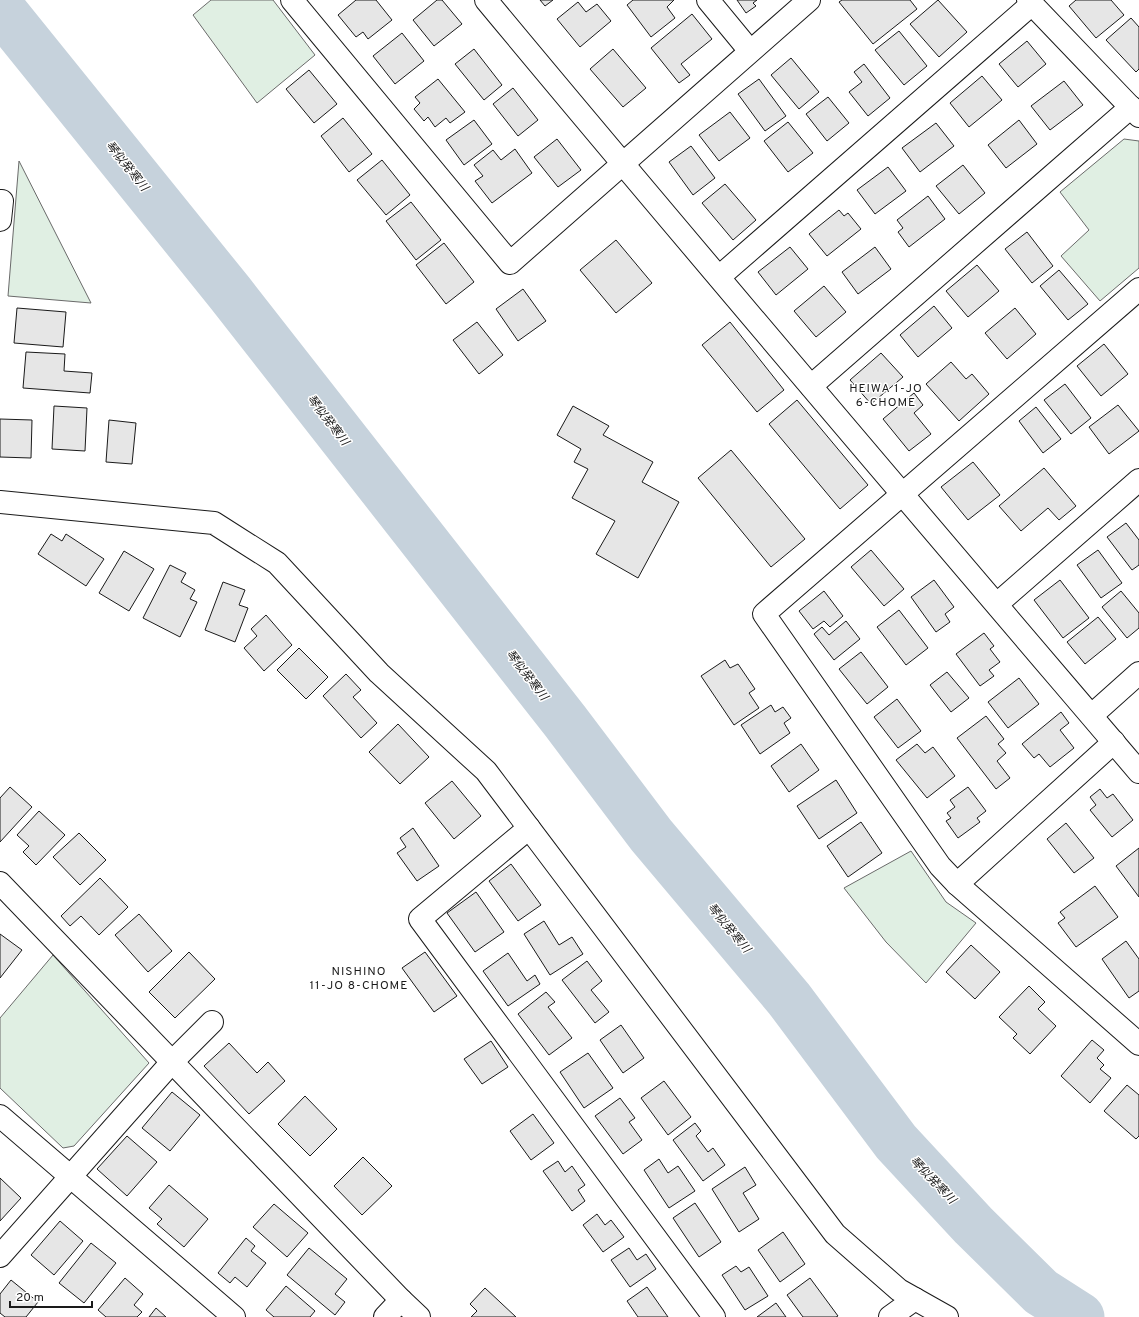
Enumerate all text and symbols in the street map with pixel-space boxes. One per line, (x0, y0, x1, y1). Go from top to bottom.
water label: 琴似発寒川 (101, 138, 153, 197)
district label: HEIWA 1-JO 6-CHOME (849, 381, 923, 411)
water label: 琴似発寒川 (302, 392, 353, 451)
water label: 琴似発寒川 (501, 647, 552, 706)
water label: 琴似発寒川 (703, 901, 755, 958)
district label: NISHINO 11-JO 8-CHOME (310, 964, 408, 994)
water label: 琴似発寒川 (906, 1154, 960, 1209)
scale bar (10, 1283, 92, 1309)
text: 20 m (16, 1290, 44, 1306)

